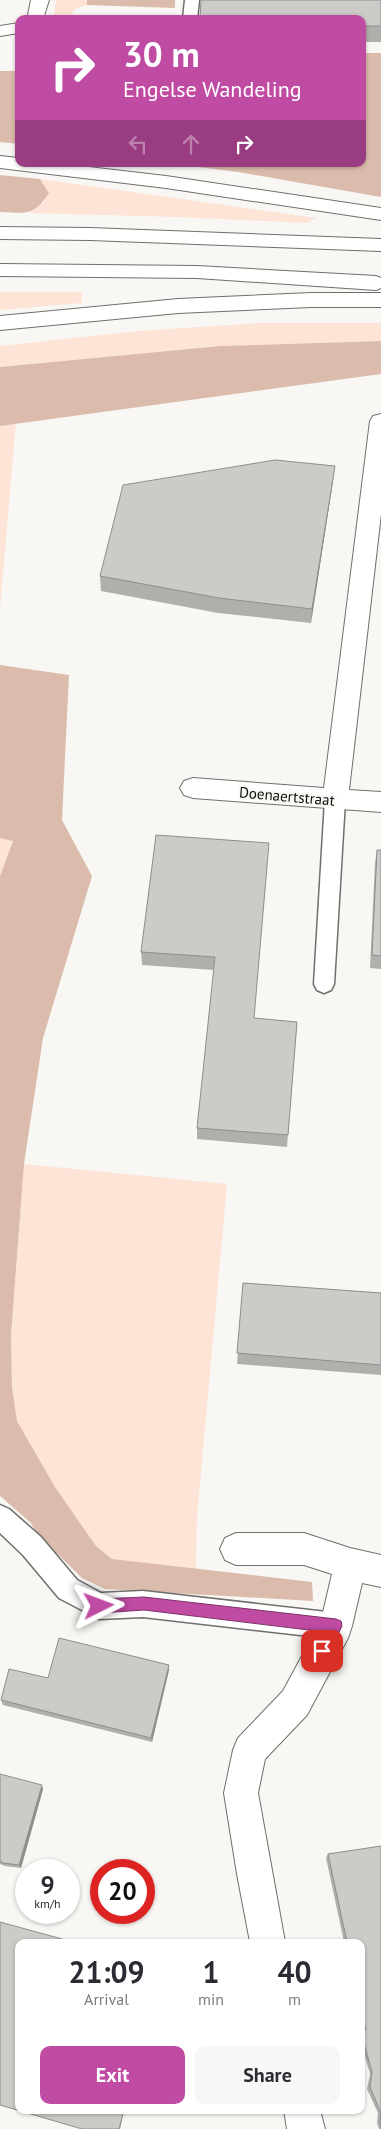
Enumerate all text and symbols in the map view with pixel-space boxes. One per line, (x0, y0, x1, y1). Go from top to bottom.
text: 30 m (123, 31, 200, 77)
icon: right (40, 35, 105, 100)
text: Engelse Wandeling (123, 75, 302, 103)
icon: left (124, 130, 152, 158)
icon: ahead (177, 130, 205, 158)
icon: right (230, 130, 258, 158)
street label: Doenaertstraat (238, 782, 336, 810)
position arrow (72, 1579, 124, 1631)
pin (301, 1630, 343, 1672)
icon: arrive (308, 1637, 336, 1665)
speed limit sign: 20 (90, 1859, 155, 1924)
text: 9 (40, 1869, 55, 1901)
text: km/h (34, 1896, 61, 1911)
text: 21:09 (68, 1952, 145, 1991)
text: 1 (203, 1952, 220, 1991)
text: 40 (277, 1952, 312, 1991)
text: Arrival (84, 1989, 129, 2009)
text: min (198, 1989, 224, 2009)
text: m (288, 1989, 301, 2009)
button: Exit (40, 2046, 185, 2104)
button: Share (195, 2046, 340, 2104)

